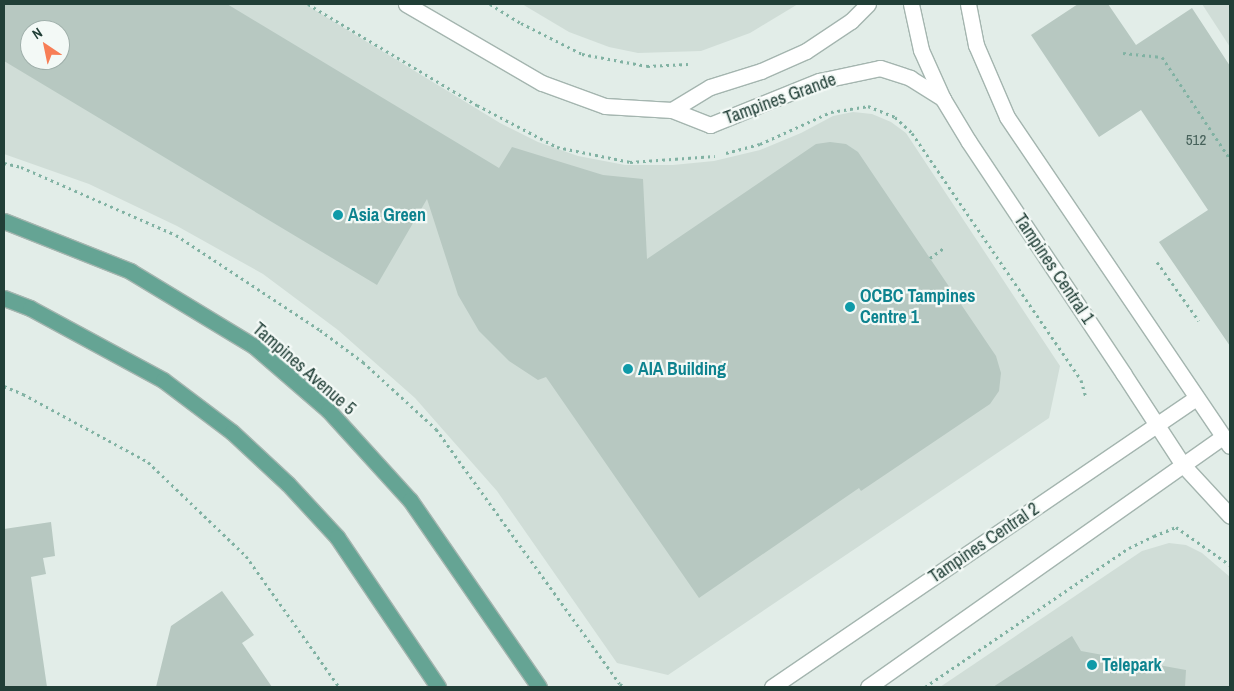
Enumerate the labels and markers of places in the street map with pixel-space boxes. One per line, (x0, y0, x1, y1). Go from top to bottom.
place label: Asia Green (348, 204, 426, 226)
marker: Asia Green (332, 209, 344, 221)
place label: OCBC Tampines Centre 1 (860, 286, 975, 328)
marker: OCBC Tampines Centre 1 (844, 301, 856, 313)
place label: AIA Building (638, 358, 727, 380)
marker: AIA Building (622, 363, 634, 375)
place label: Telepark (1102, 654, 1162, 676)
marker: Telepark (1086, 659, 1098, 671)

